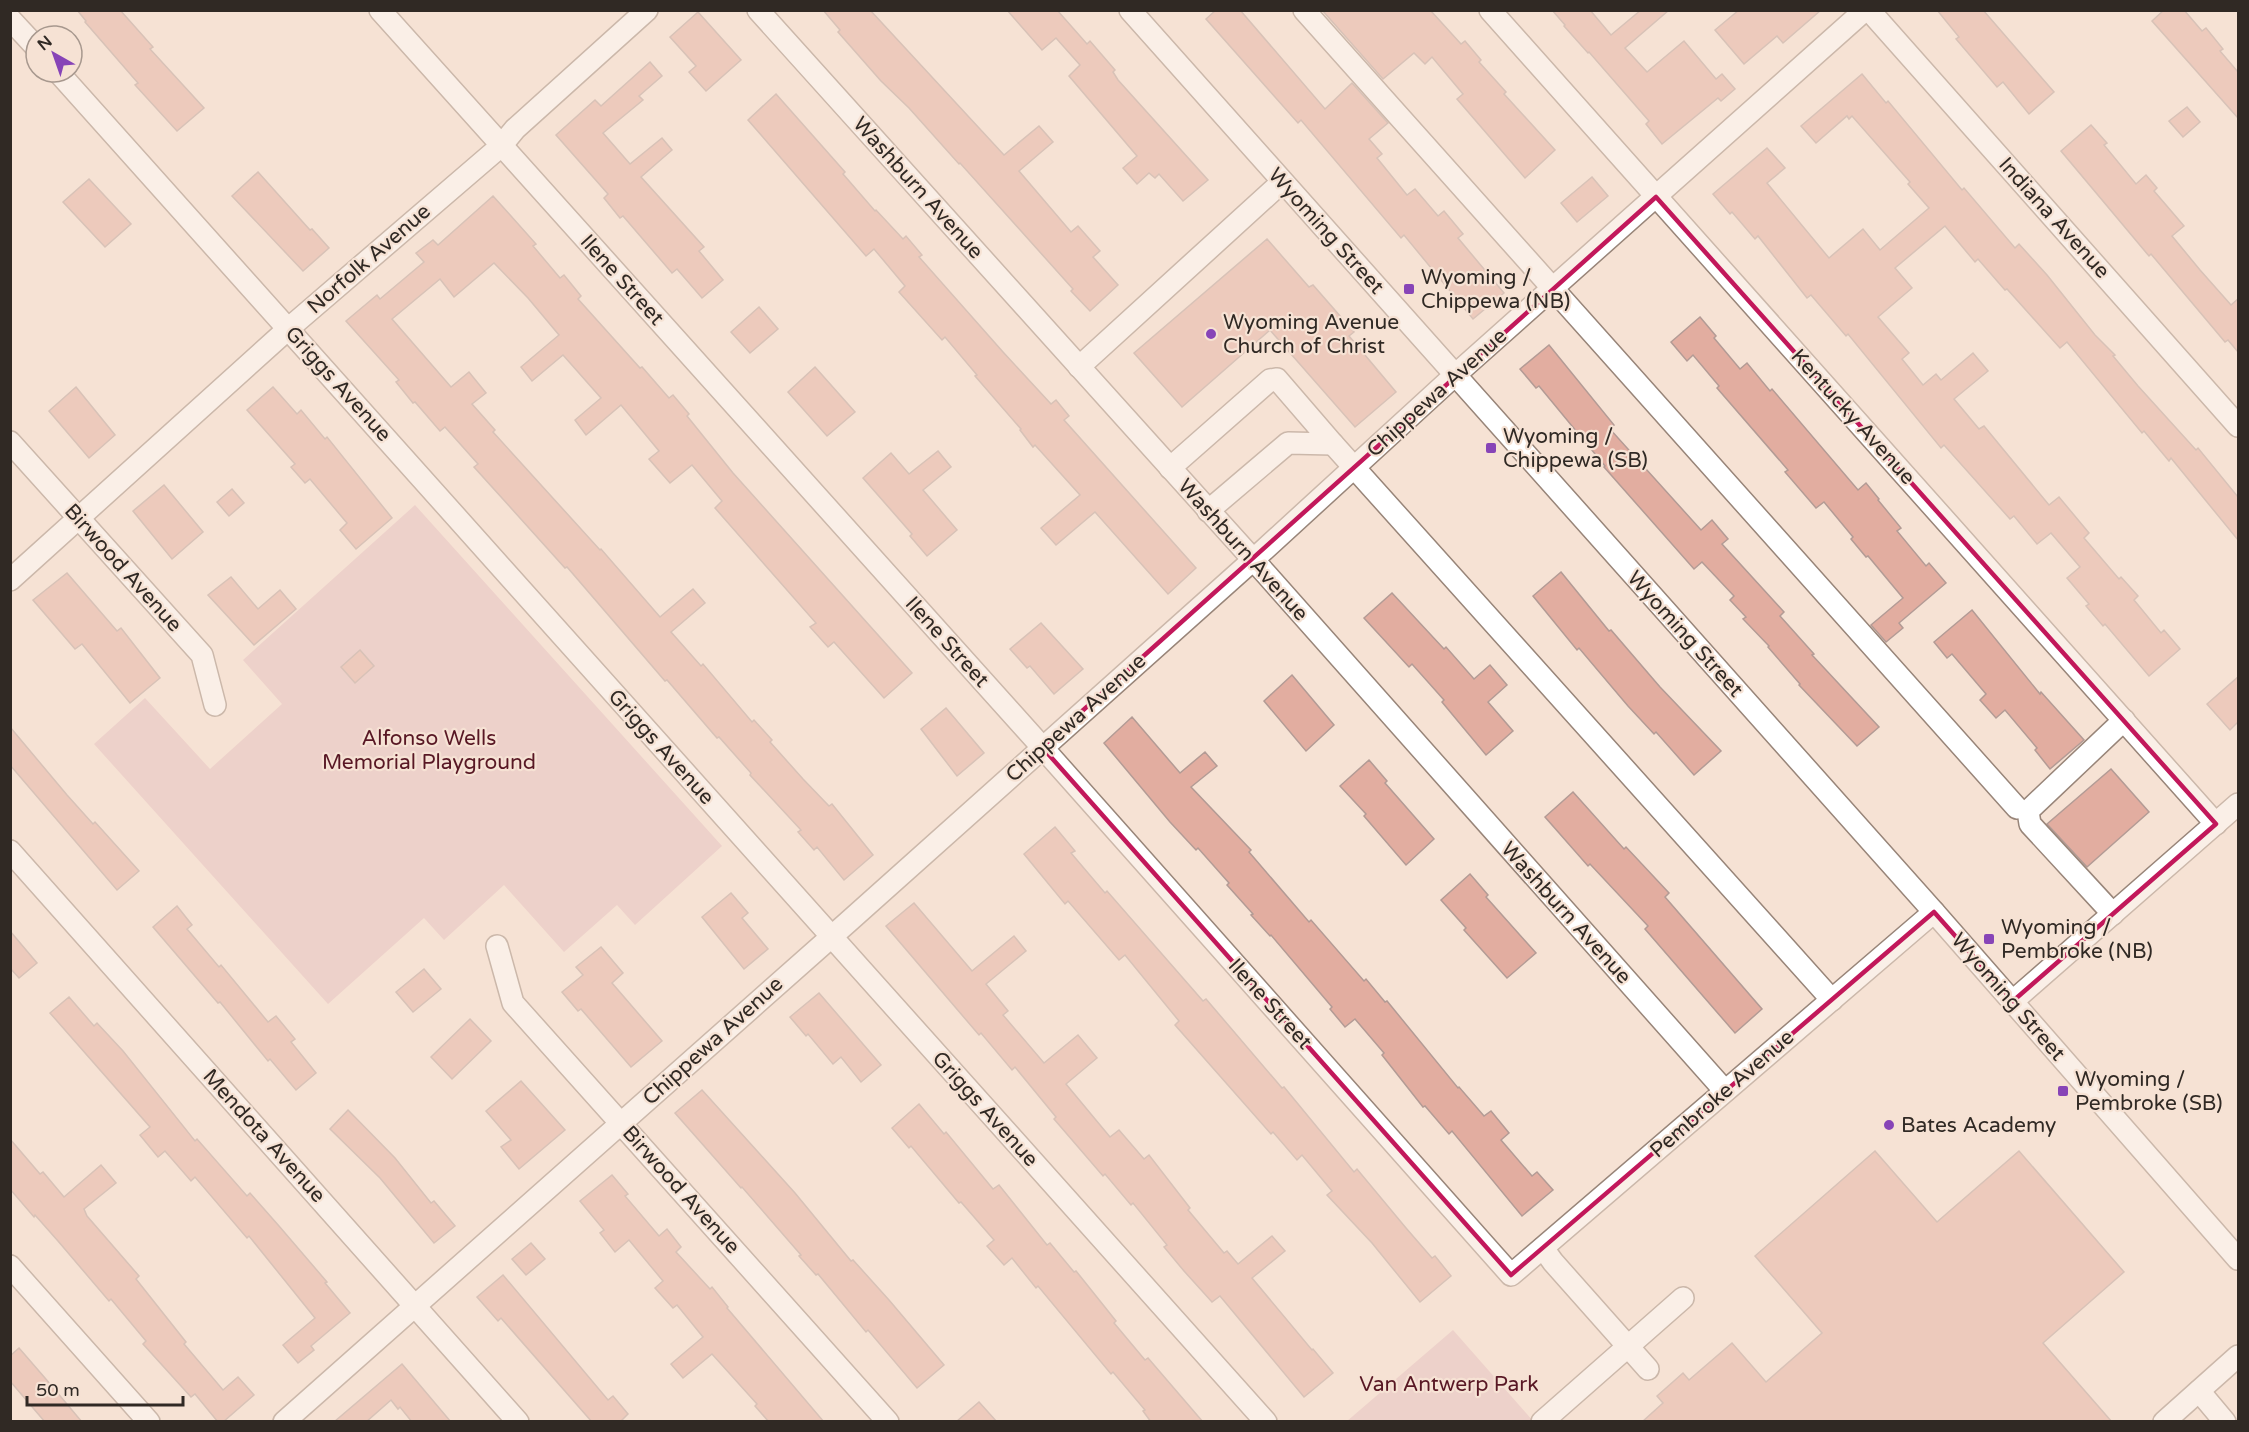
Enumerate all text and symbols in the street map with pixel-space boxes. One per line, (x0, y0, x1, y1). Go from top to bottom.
north arrow (24, 24, 84, 84)
text: N (34, 31, 56, 55)
street label: Washburn Avenue (848, 112, 988, 264)
street label: Indiana Avenue (1993, 152, 2115, 284)
street label: Wyoming Street (1263, 163, 1389, 299)
street label: Norfolk Avenue (302, 199, 436, 319)
street label: Ilene Street (575, 230, 669, 330)
place label: Wyoming / Chippewa (NB) (1421, 265, 1570, 314)
marker: Wyoming / Chippewa (NB) (1402, 282, 1416, 296)
place label: Wyoming Avenue Church of Christ (1223, 310, 1399, 359)
street label: Griggs Avenue (280, 321, 396, 447)
street label: Chippewa Avenue (1362, 323, 1512, 462)
marker: Wyoming Avenue Church of Christ (1204, 327, 1218, 341)
street label: Kentucky Avenue (1786, 344, 1921, 490)
place label: Wyoming / Chippewa (SB) (1503, 424, 1648, 473)
marker: Wyoming / Chippewa (SB) (1484, 441, 1498, 455)
street label: Washburn Avenue (1173, 474, 1313, 626)
street label: Birwood Avenue (59, 499, 187, 637)
street label: Wyoming Street (1622, 566, 1748, 702)
street label: Ilene Street (900, 592, 994, 692)
street label: Chippewa Avenue (1001, 648, 1151, 787)
street label: Griggs Avenue (603, 684, 719, 810)
park label: Alfonso Wells Memorial Playground (322, 726, 536, 775)
street label: Washburn Avenue (1496, 837, 1636, 989)
place label: Wyoming / Pembroke (NB) (2001, 915, 2153, 964)
street label: Wyoming Street (1946, 928, 2070, 1066)
marker: Wyoming / Pembroke (NB) (1982, 932, 1996, 946)
street label: Ilene Street (1223, 954, 1317, 1054)
street label: Chippewa Avenue (638, 971, 788, 1110)
street label: Pembroke Avenue (1645, 1025, 1799, 1163)
street label: Griggs Avenue (927, 1046, 1043, 1172)
street label: Mendota Avenue (197, 1064, 331, 1208)
place label: Wyoming / Pembroke (SB) (2075, 1067, 2223, 1116)
marker: Wyoming / Pembroke (SB) (2056, 1084, 2070, 1098)
place label: Bates Academy (1901, 1113, 2056, 1138)
marker: Bates Academy (1882, 1118, 1896, 1132)
street label: Birwood Avenue (617, 1121, 745, 1259)
scale bar (27, 1369, 183, 1407)
park label: Van Antwerp Park (1359, 1372, 1539, 1397)
text: 50 m (36, 1379, 80, 1401)

